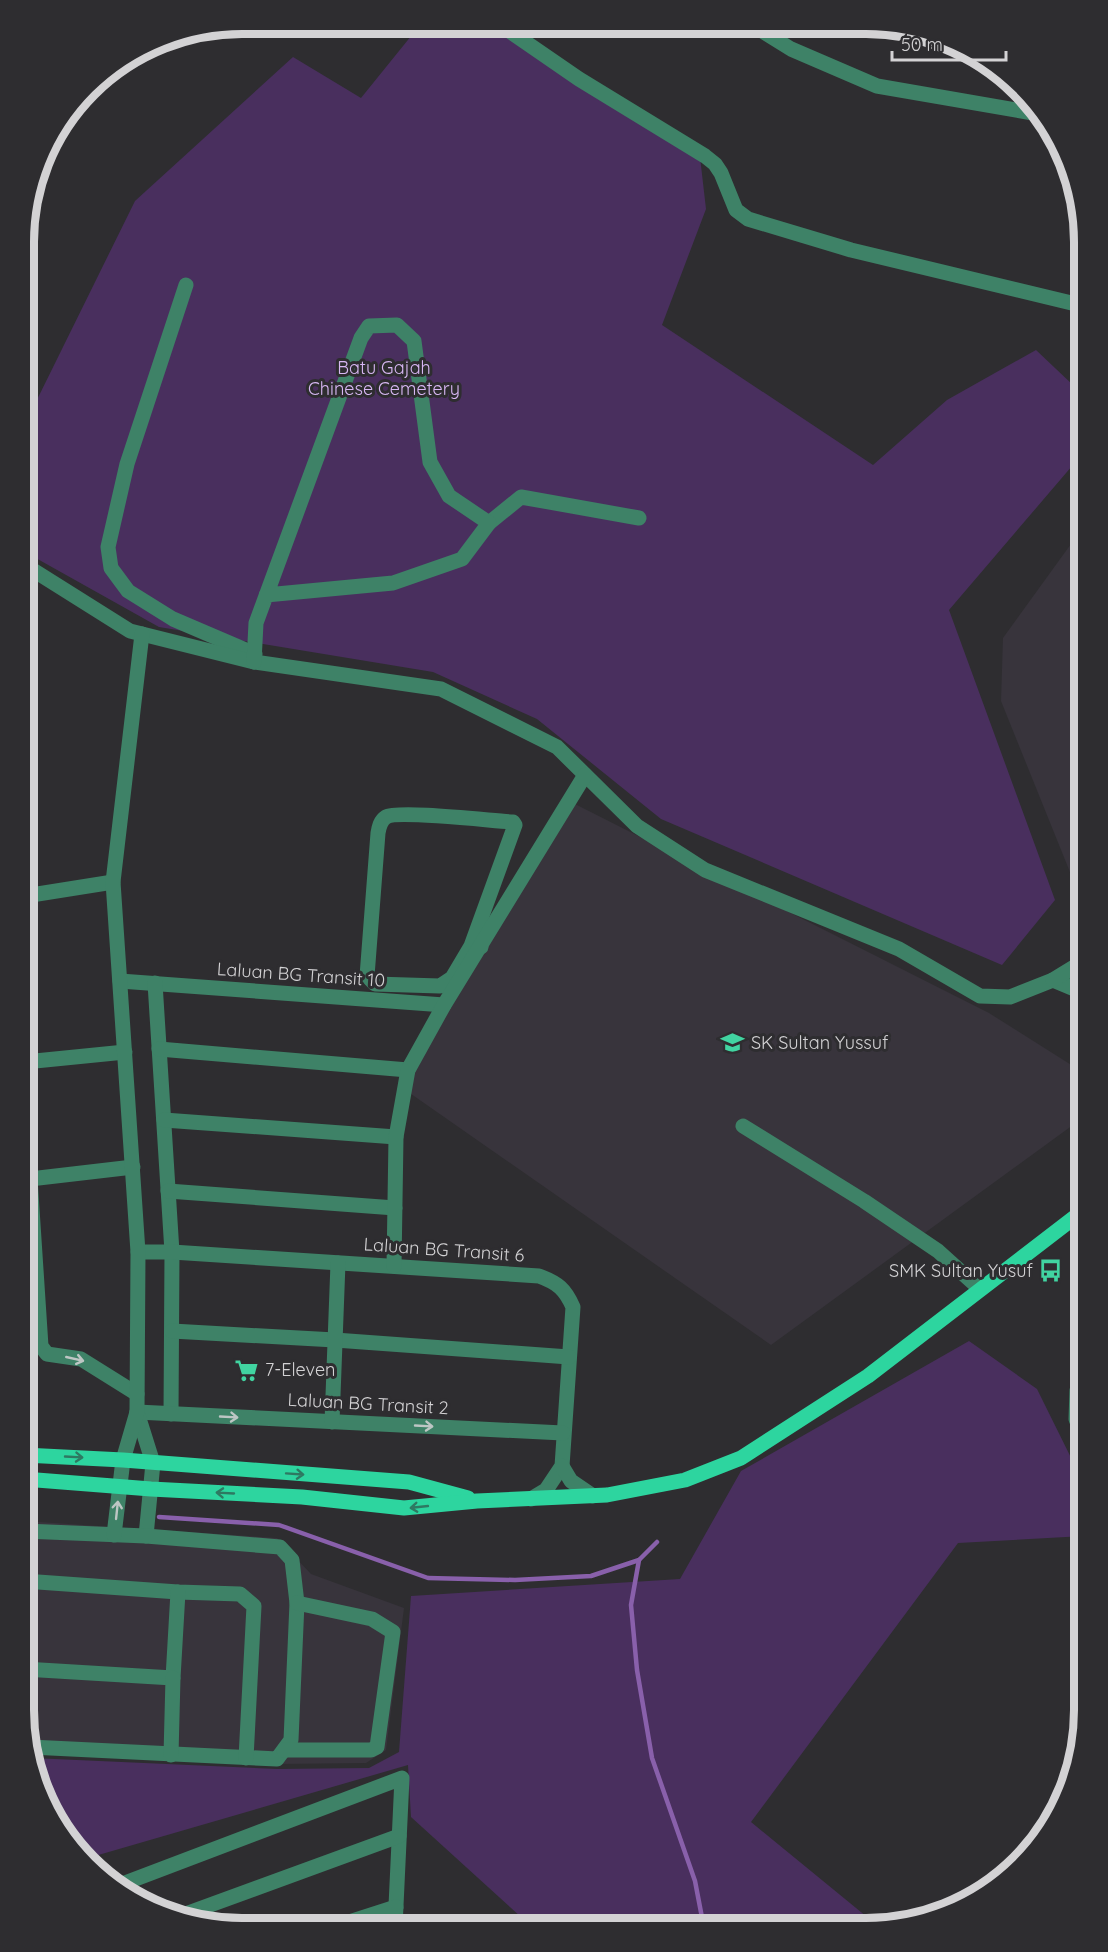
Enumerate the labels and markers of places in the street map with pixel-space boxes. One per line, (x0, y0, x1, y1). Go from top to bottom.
school or university icon: SK Sultan Yussuf (720, 1030, 746, 1056)
place label: SK Sultan Yussuf (751, 1031, 889, 1054)
bus stop icon: SMK Sultan Yusuf (1038, 1258, 1064, 1284)
place label: SMK Sultan Yusuf (889, 1259, 1034, 1282)
supermarket icon: 7-Eleven (234, 1357, 260, 1383)
place label: 7-Eleven (265, 1358, 336, 1381)

